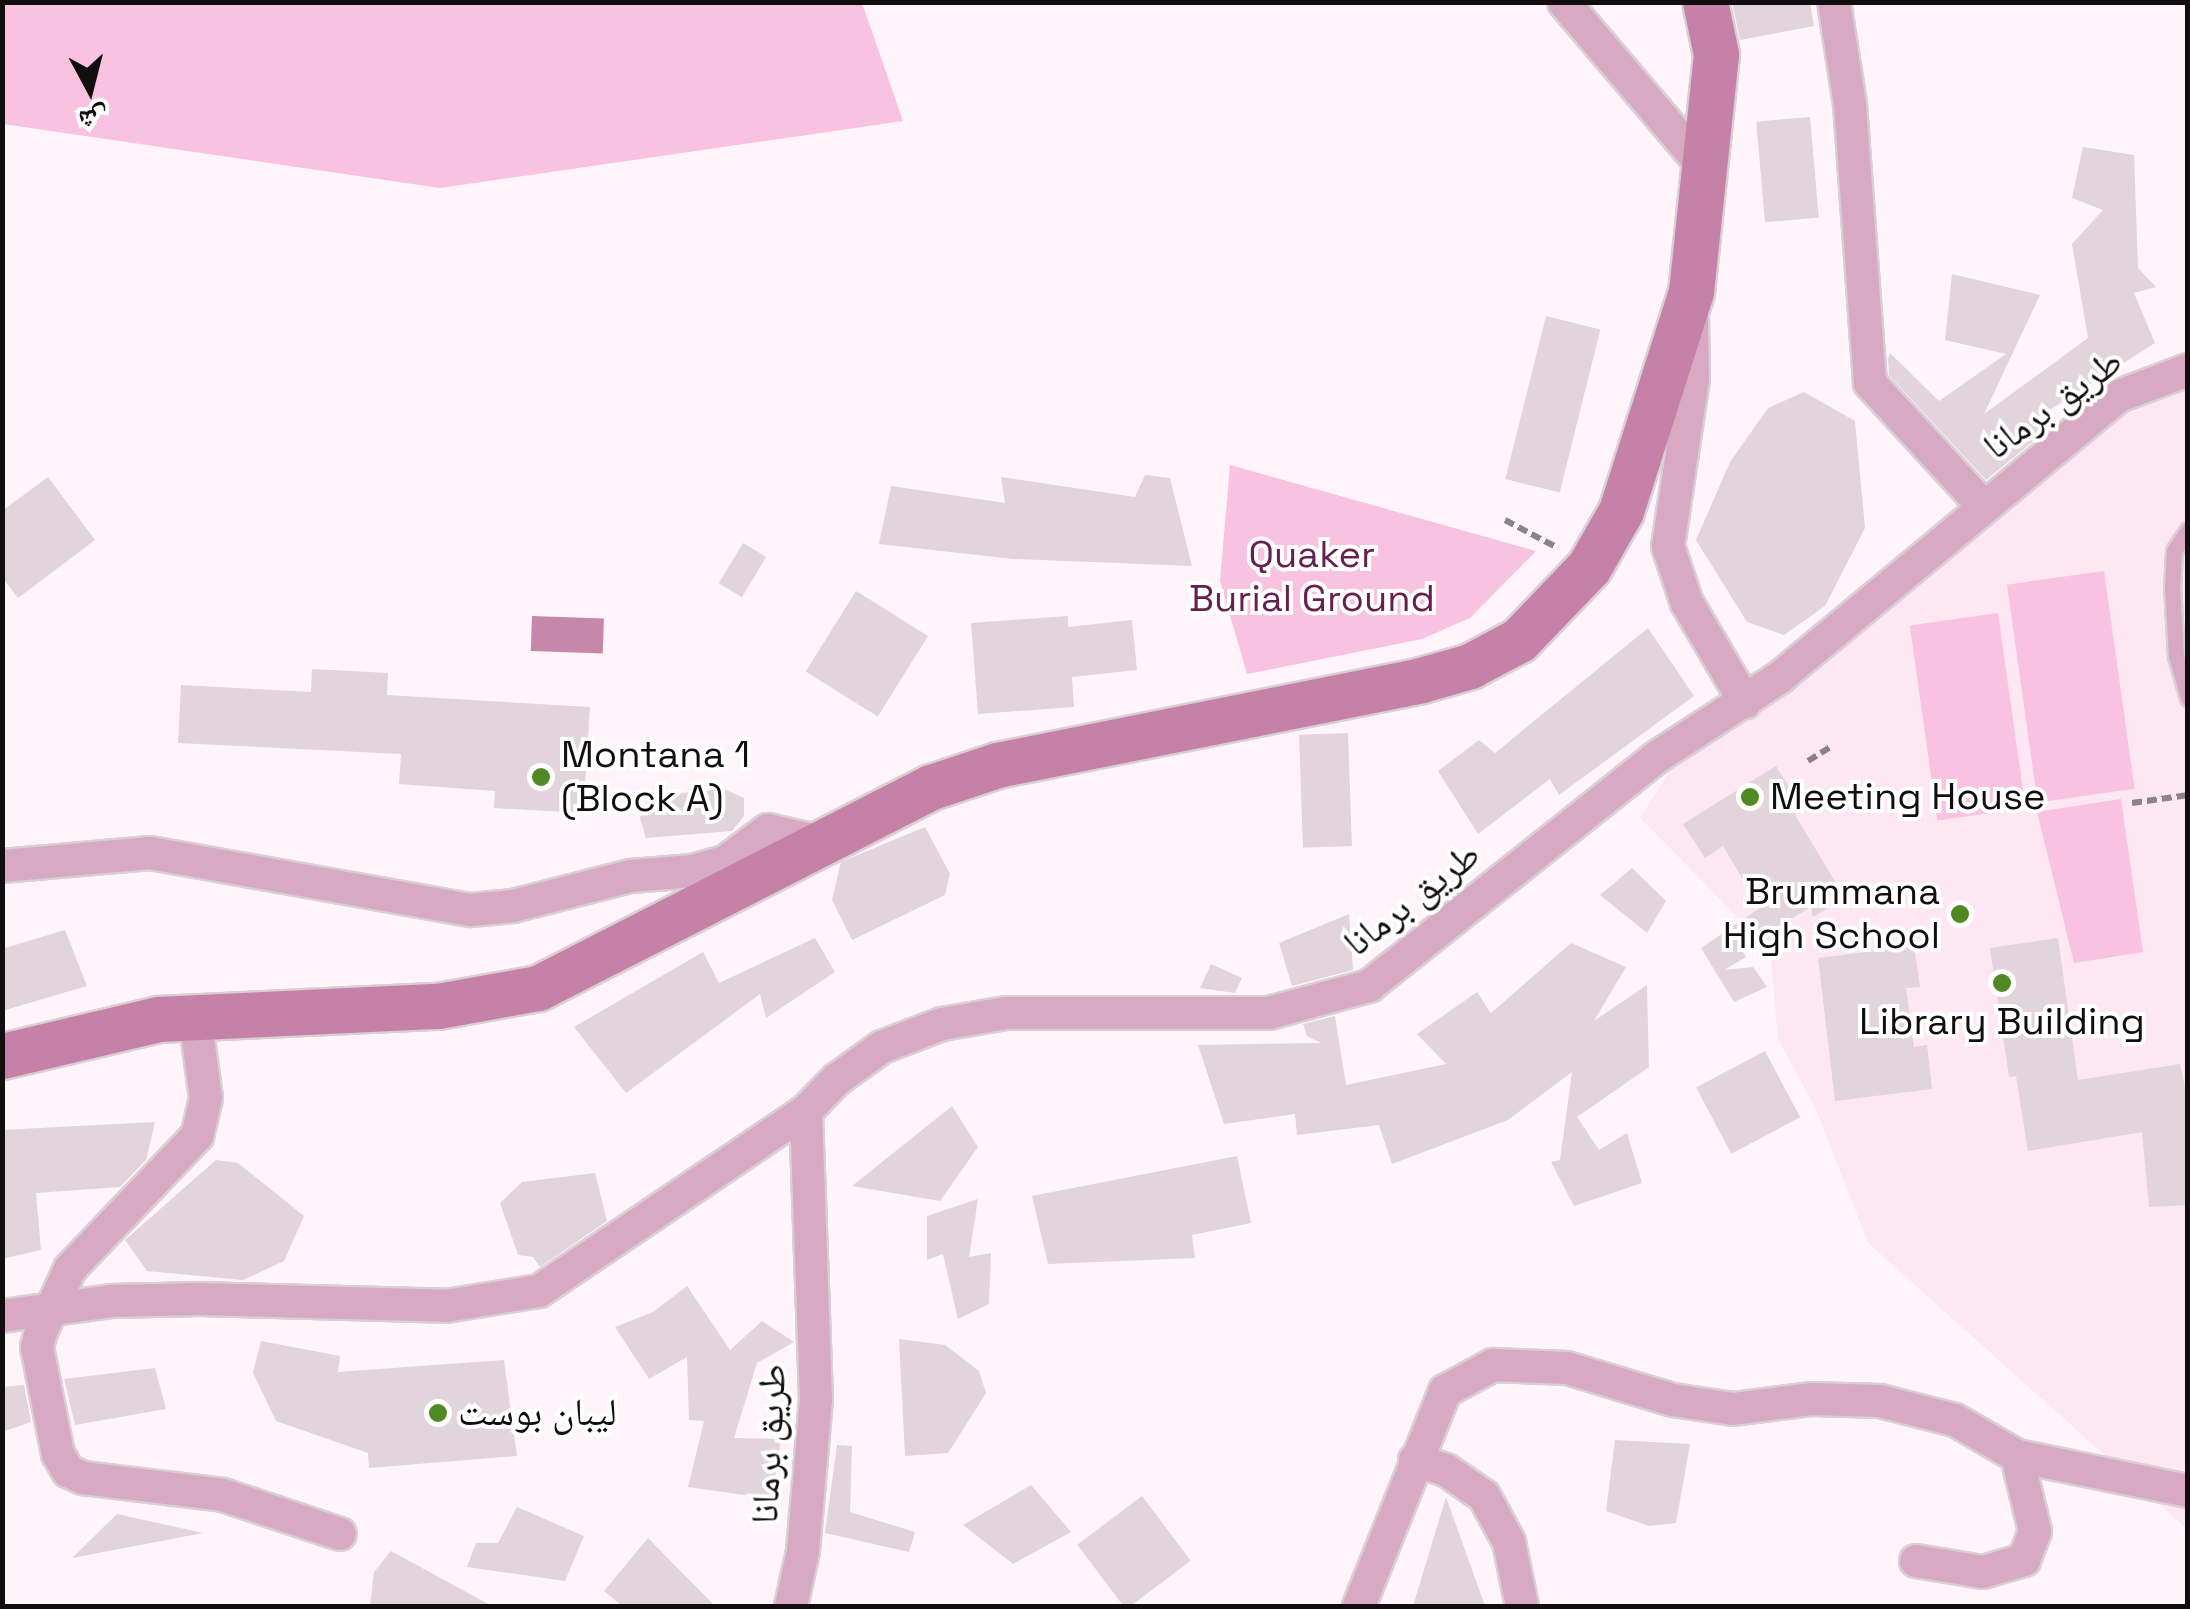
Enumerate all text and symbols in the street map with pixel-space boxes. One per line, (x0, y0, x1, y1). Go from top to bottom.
north arrow (40, 40, 140, 140)
text: ش (77, 100, 111, 139)
street label: طريق برمانا (1975, 338, 2131, 470)
park label: Quaker Burial Ground (1189, 532, 1435, 622)
place label: Montana 1 (Block A) (561, 732, 750, 822)
marker: Montana 1 (Block A) (530, 766, 552, 788)
place label: Meeting House (1770, 774, 2046, 820)
marker: Meeting House (1739, 786, 1761, 808)
street label: طريق برمانا (1335, 832, 1489, 966)
place label: Brummana High School (1723, 869, 1940, 958)
marker: Brummana High School (1949, 903, 1971, 925)
marker: Library Building (1991, 972, 2013, 994)
place label: Library Building (1859, 999, 2145, 1045)
street label: طريق برمانا (742, 1363, 796, 1525)
place label: ليبان بوست (458, 1390, 617, 1436)
marker: ليبان بوست (427, 1402, 449, 1424)

